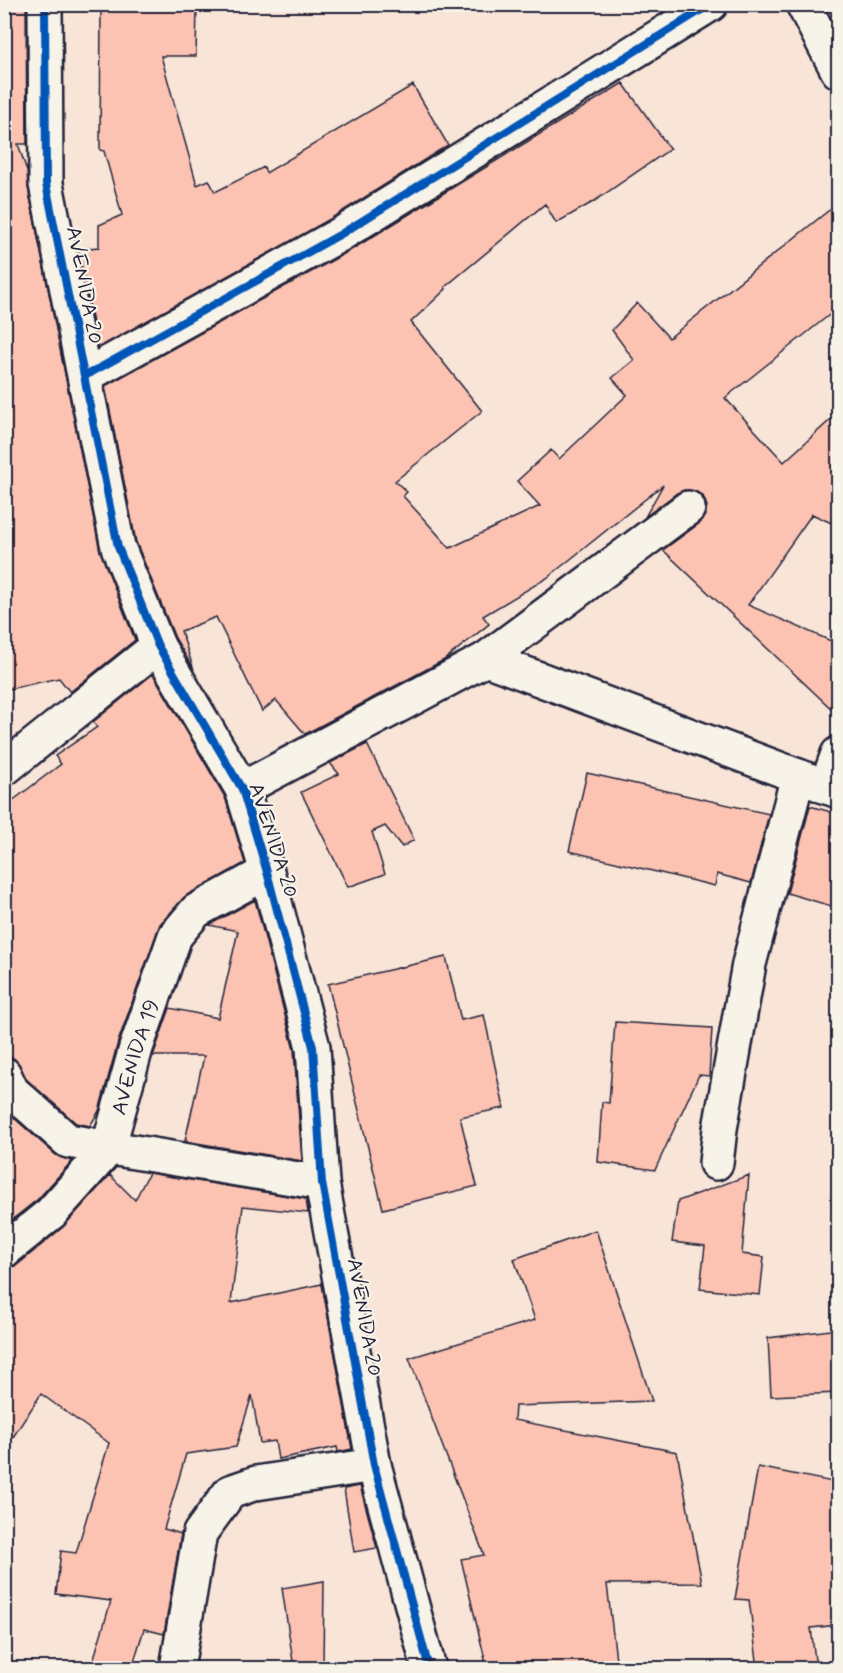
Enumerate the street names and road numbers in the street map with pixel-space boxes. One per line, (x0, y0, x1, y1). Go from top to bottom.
street label: AVENIDA 20 (59, 224, 109, 346)
street label: AVENIDA 20 (241, 779, 305, 901)
street label: AVENIDA 19 (105, 996, 167, 1118)
street label: AVENIDA 20 (340, 1256, 388, 1378)

